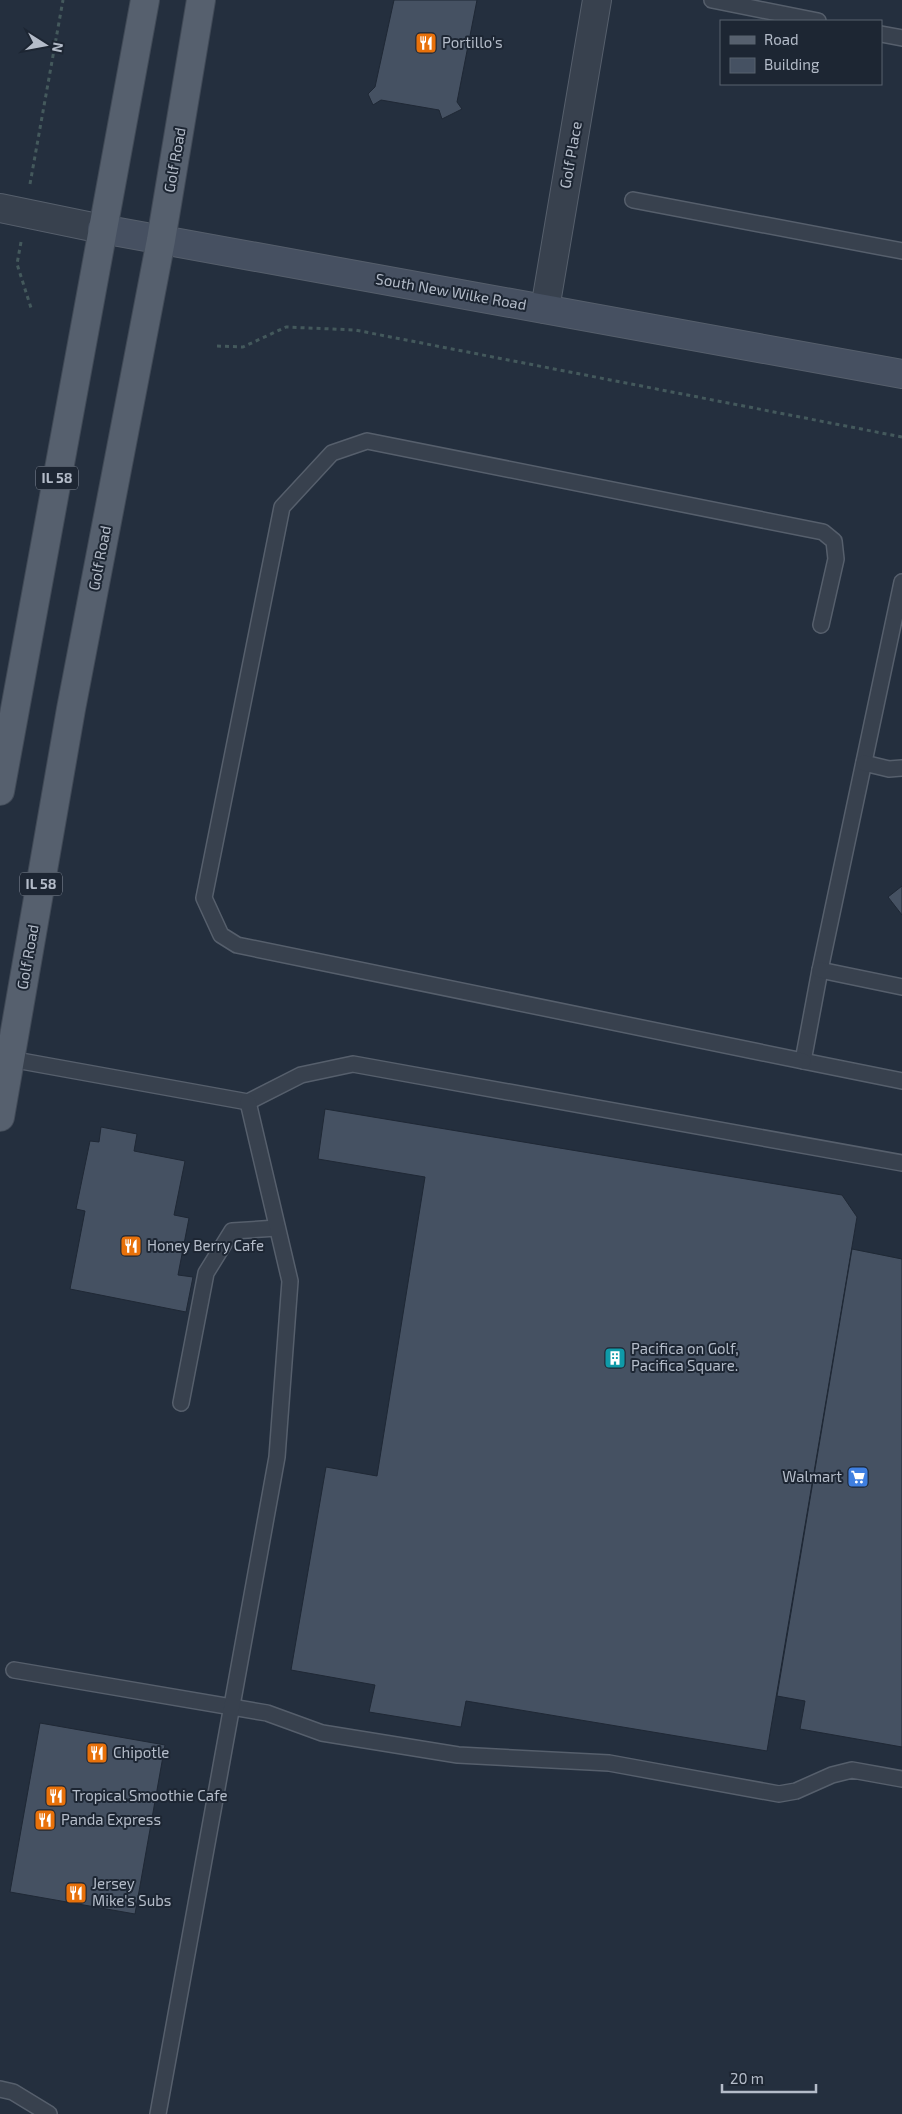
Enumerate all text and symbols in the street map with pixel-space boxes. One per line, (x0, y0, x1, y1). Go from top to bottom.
north arrow (20, 20, 70, 70)
legend (720, 20, 882, 85)
text: Road (764, 30, 799, 48)
restaurant icon: Portillo's (414, 31, 438, 55)
place label: Portillo's (442, 33, 503, 51)
text: N (49, 41, 68, 54)
text: Building (764, 55, 820, 73)
street label: Golf Place (555, 120, 585, 190)
street label: Golf Road (159, 126, 189, 194)
street label: South New Wilke Road (374, 269, 528, 313)
road number: IL 58 (36, 466, 78, 489)
street label: Golf Road (84, 524, 114, 592)
road number: IL 58 (20, 872, 62, 896)
street label: Golf Road (12, 923, 42, 991)
restaurant icon: Honey Berry Cafe (119, 1234, 143, 1258)
place label: Honey Berry Cafe (147, 1236, 264, 1254)
place label: Pacifica on Golf, Pacifica Square. (631, 1339, 739, 1374)
building icon: Pacifica on Golf, Pacifica Square. (603, 1346, 627, 1370)
supermarket icon: Walmart (846, 1465, 870, 1489)
place label: Walmart (782, 1467, 842, 1485)
restaurant icon: Chipotle (85, 1741, 109, 1765)
place label: Chipotle (113, 1743, 169, 1761)
restaurant icon: Tropical Smoothie Cafe (44, 1784, 68, 1808)
place label: Tropical Smoothie Cafe (72, 1786, 228, 1804)
restaurant icon: Panda Express (33, 1808, 57, 1832)
place label: Panda Express (61, 1810, 161, 1828)
place label: Jersey Mike's Subs (92, 1874, 171, 1909)
restaurant icon: Jersey Mike's Subs (64, 1881, 88, 1905)
scale bar (722, 2062, 816, 2094)
text: 20 m (730, 2069, 764, 2087)

